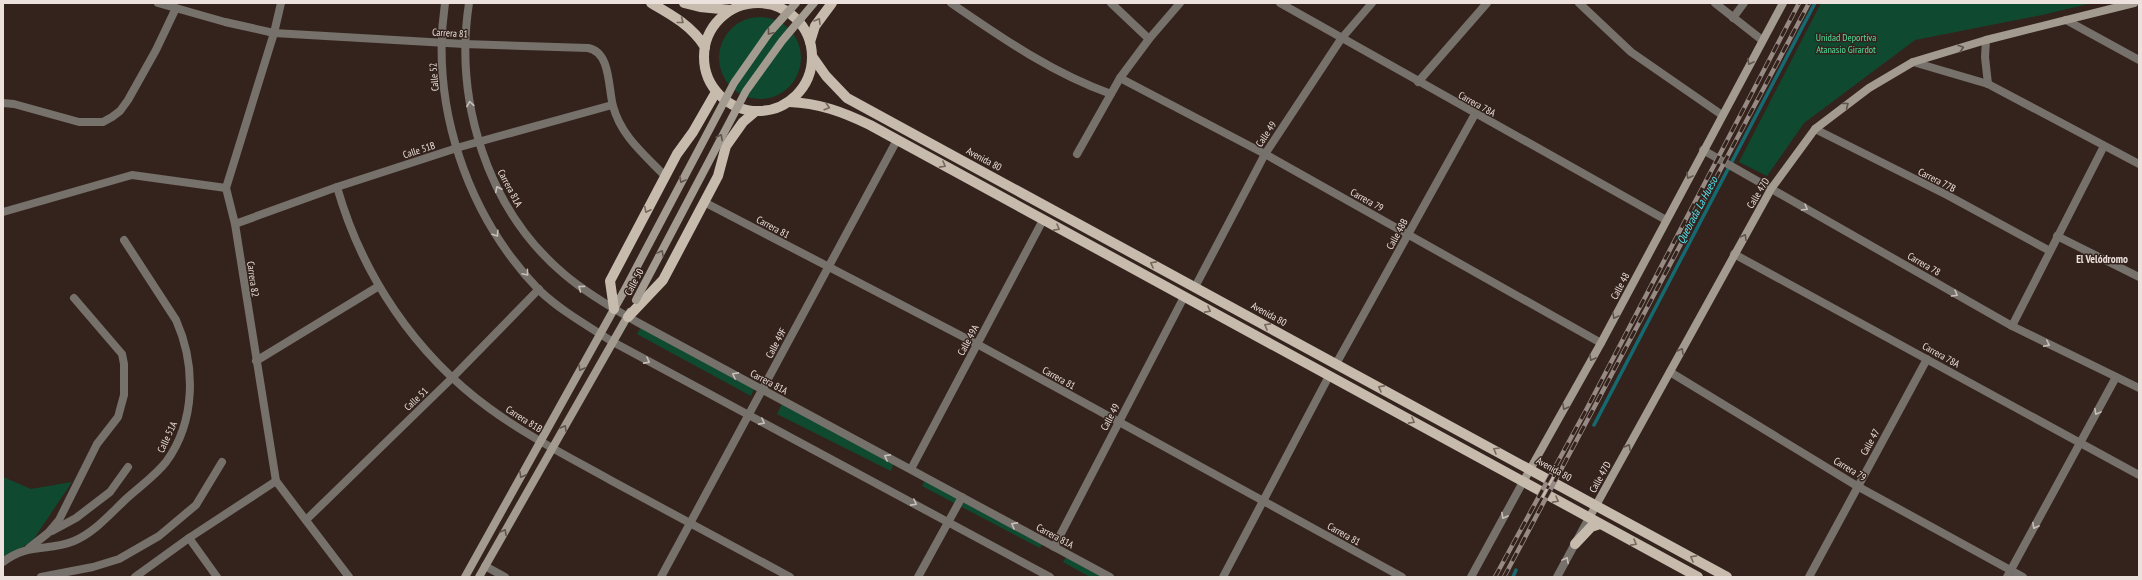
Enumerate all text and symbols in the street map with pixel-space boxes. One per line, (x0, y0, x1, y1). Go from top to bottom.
one-way arrow (677, 16, 684, 23)
one-way arrow (814, 18, 821, 25)
street label: Carrera 81 (432, 26, 468, 40)
one-way arrow (768, 28, 775, 35)
park label: Unidad Deportiva Atanasio Girardot (1816, 31, 1876, 56)
one-way arrow (1957, 44, 1964, 52)
one-way arrow (1748, 57, 1755, 65)
street label: Calle 52 (426, 62, 442, 92)
street label: Carrera 78A (1456, 88, 1498, 120)
one-way arrow (466, 101, 475, 107)
one-way arrow (823, 102, 830, 111)
one-way arrow (1841, 103, 1848, 110)
street label: Calle 49 (1253, 119, 1279, 149)
one-way arrow (715, 134, 723, 142)
street label: Calle 51B (401, 139, 437, 161)
street label: Avenida 80 (964, 144, 1004, 174)
one-way arrow (939, 161, 946, 168)
street label: Carrera 77B (1916, 165, 1958, 195)
street label: Carrera 81A (495, 167, 525, 209)
one-way arrow (1686, 172, 1694, 180)
water label: Quebrada La Hueso (1673, 173, 1721, 246)
street label: Calle 47D (1744, 175, 1772, 211)
one-way arrow (680, 176, 687, 183)
one-way arrow (496, 186, 503, 194)
street label: Carrera 79 (1348, 186, 1386, 214)
one-way arrow (1801, 204, 1808, 211)
one-way arrow (644, 206, 652, 213)
street label: Carrera 81 (754, 213, 792, 241)
street label: Calle 48B (1383, 216, 1411, 252)
one-way arrow (1053, 223, 1060, 231)
one-way arrow (492, 230, 499, 237)
one-way arrow (1739, 234, 1746, 241)
street label: Carrera 78 (1905, 249, 1943, 279)
one-way arrow (656, 250, 664, 257)
district label: El Velódromo (2076, 252, 2128, 266)
street label: Carrera 82 (244, 260, 262, 298)
one-way arrow (1150, 261, 1157, 269)
street label: Calle 50 (622, 266, 647, 298)
one-way arrow (521, 269, 528, 276)
street label: Calle 48 (1608, 270, 1632, 302)
one-way arrow (579, 286, 586, 293)
one-way arrow (1950, 289, 1958, 296)
street label: Avenida 80 (1249, 299, 1289, 329)
one-way arrow (1204, 305, 1211, 313)
one-way arrow (1613, 312, 1620, 319)
street label: Calle 49A (954, 322, 982, 358)
one-way arrow (1264, 324, 1271, 331)
street label: Calle 49F (763, 326, 789, 360)
street label: Carrera 78A (1920, 339, 1962, 371)
one-way arrow (2042, 339, 2050, 346)
one-way arrow (1676, 348, 1684, 355)
one-way arrow (1590, 354, 1597, 361)
one-way arrow (643, 356, 651, 363)
one-way arrow (579, 364, 586, 371)
street label: Carrera 81 (1040, 364, 1078, 392)
street label: Carrera 81A (748, 367, 790, 397)
one-way arrow (732, 373, 740, 380)
street label: Calle 51 (401, 384, 431, 414)
one-way arrow (1378, 386, 1386, 393)
street label: Calle 49 (1098, 401, 1122, 433)
street label: Carrera 81B (503, 403, 545, 435)
one-way arrow (1562, 403, 1569, 410)
one-way arrow (2094, 407, 2102, 415)
one-way arrow (758, 417, 765, 425)
one-way arrow (1408, 417, 1415, 424)
street label: Calle 51A (154, 419, 180, 455)
one-way arrow (560, 425, 567, 432)
street label: Calle 47 (1857, 426, 1883, 458)
one-way arrow (1624, 444, 1631, 451)
one-way arrow (1493, 448, 1500, 455)
one-way arrow (884, 454, 891, 461)
street label: Avenida 80 (1534, 454, 1574, 484)
street label: Carrera 79 (1831, 454, 1869, 484)
street label: Calle 47D (1586, 459, 1614, 495)
one-way arrow (520, 471, 527, 478)
one-way arrow (1552, 495, 1559, 503)
one-way arrow (910, 498, 917, 506)
one-way arrow (1501, 512, 1509, 519)
street label: Carrera 81 (1325, 520, 1363, 548)
street label: Carrera 81A (1034, 521, 1076, 551)
one-way arrow (2032, 522, 2039, 529)
one-way arrow (1011, 523, 1018, 530)
one-way arrow (500, 529, 507, 536)
one-way arrow (1630, 538, 1637, 545)
one-way arrow (1690, 556, 1697, 563)
one-way arrow (1561, 557, 1569, 565)

